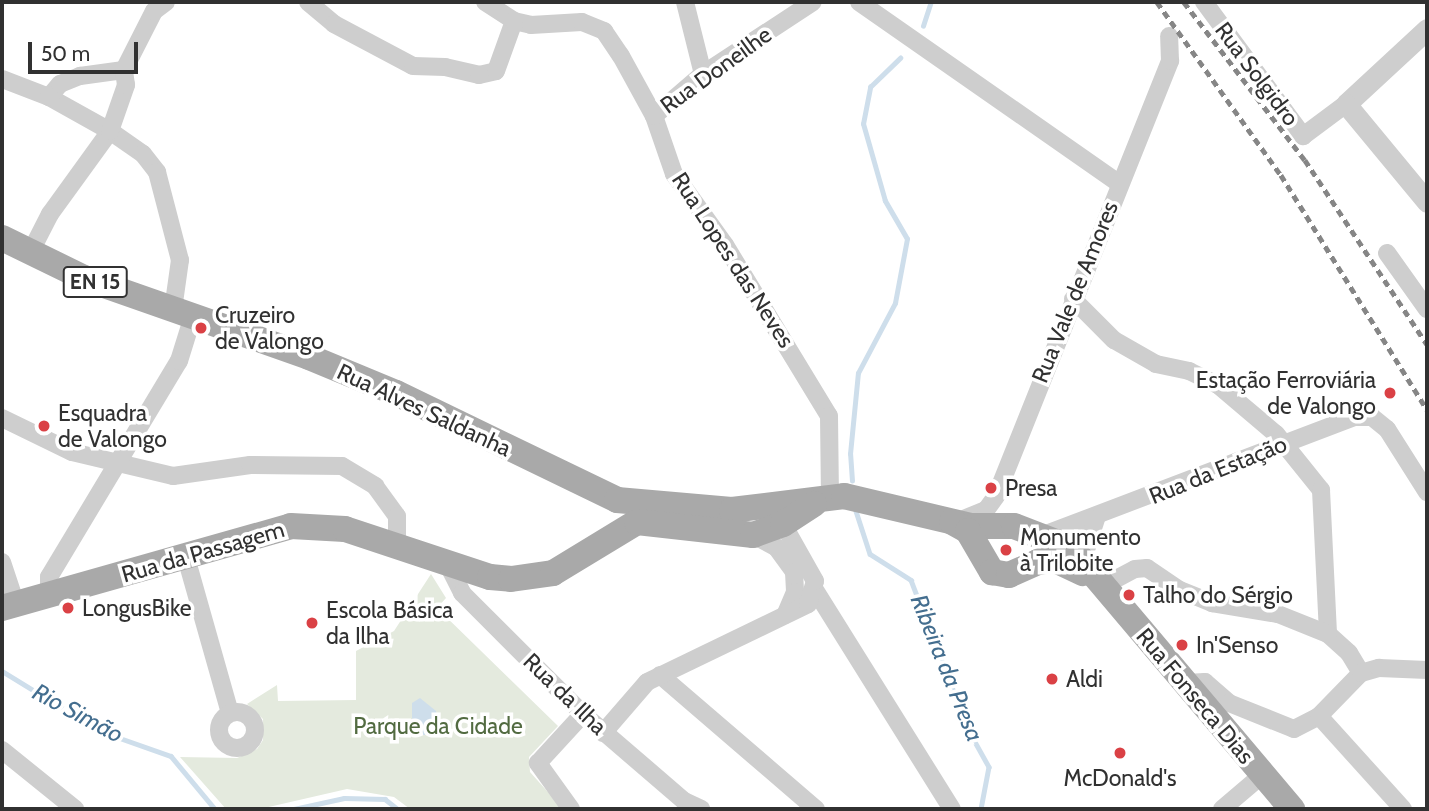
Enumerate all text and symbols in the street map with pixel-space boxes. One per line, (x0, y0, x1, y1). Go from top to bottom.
street label: Rua Solgidro (1209, 17, 1305, 131)
street label: Rua Doneilhe (655, 21, 777, 119)
scale bar (32, 28, 142, 72)
text: 50 m (41, 41, 90, 66)
street label: Rua Lopes das Neves (666, 167, 800, 353)
street label: Rua Vale de Amores (1026, 197, 1124, 387)
road number: EN 15 (62, 264, 128, 300)
place label: Cruzeiro de Valongo (215, 301, 324, 355)
marker: Cruzeiro de Valongo (193, 320, 209, 336)
street label: Rua Alves Saldanha (333, 358, 515, 462)
place label: Estação Ferroviária de Valongo (1196, 366, 1376, 420)
marker: Estação Ferroviária de Valongo (1382, 385, 1398, 401)
place label: Esquadra de Valongo (58, 399, 167, 453)
marker: Esquadra de Valongo (36, 418, 52, 434)
street label: Rua da Estação (1145, 430, 1291, 510)
place label: Presa (1005, 474, 1057, 502)
marker: Presa (983, 480, 999, 496)
street label: Rua da Passagem (118, 516, 288, 588)
place label: Monumento à Trilobite (1020, 523, 1141, 577)
marker: Monumento à Trilobite (998, 542, 1014, 558)
place label: Talho do Sérgio (1143, 581, 1293, 609)
marker: Talho do Sérgio (1121, 587, 1137, 603)
water label: Ribeira da Presa (904, 590, 990, 746)
place label: LongusBike (82, 594, 192, 622)
place label: Escola Básica da Ilha (326, 596, 453, 650)
marker: LongusBike (60, 600, 76, 616)
marker: Escola Básica da Ilha (304, 615, 320, 631)
street label: Rua Fonseca Dias (1130, 623, 1260, 769)
place label: In'Senso (1196, 631, 1278, 659)
marker: In'Senso (1174, 637, 1190, 653)
street label: Rua da Ilha (518, 647, 612, 741)
place label: Aldi (1066, 665, 1103, 693)
marker: Aldi (1044, 671, 1060, 687)
water label: Rio Simão (28, 677, 128, 749)
park label: Parque da Cidade (353, 712, 523, 740)
marker: McDonald's (1112, 745, 1128, 761)
place label: McDonald's (1063, 764, 1177, 792)

